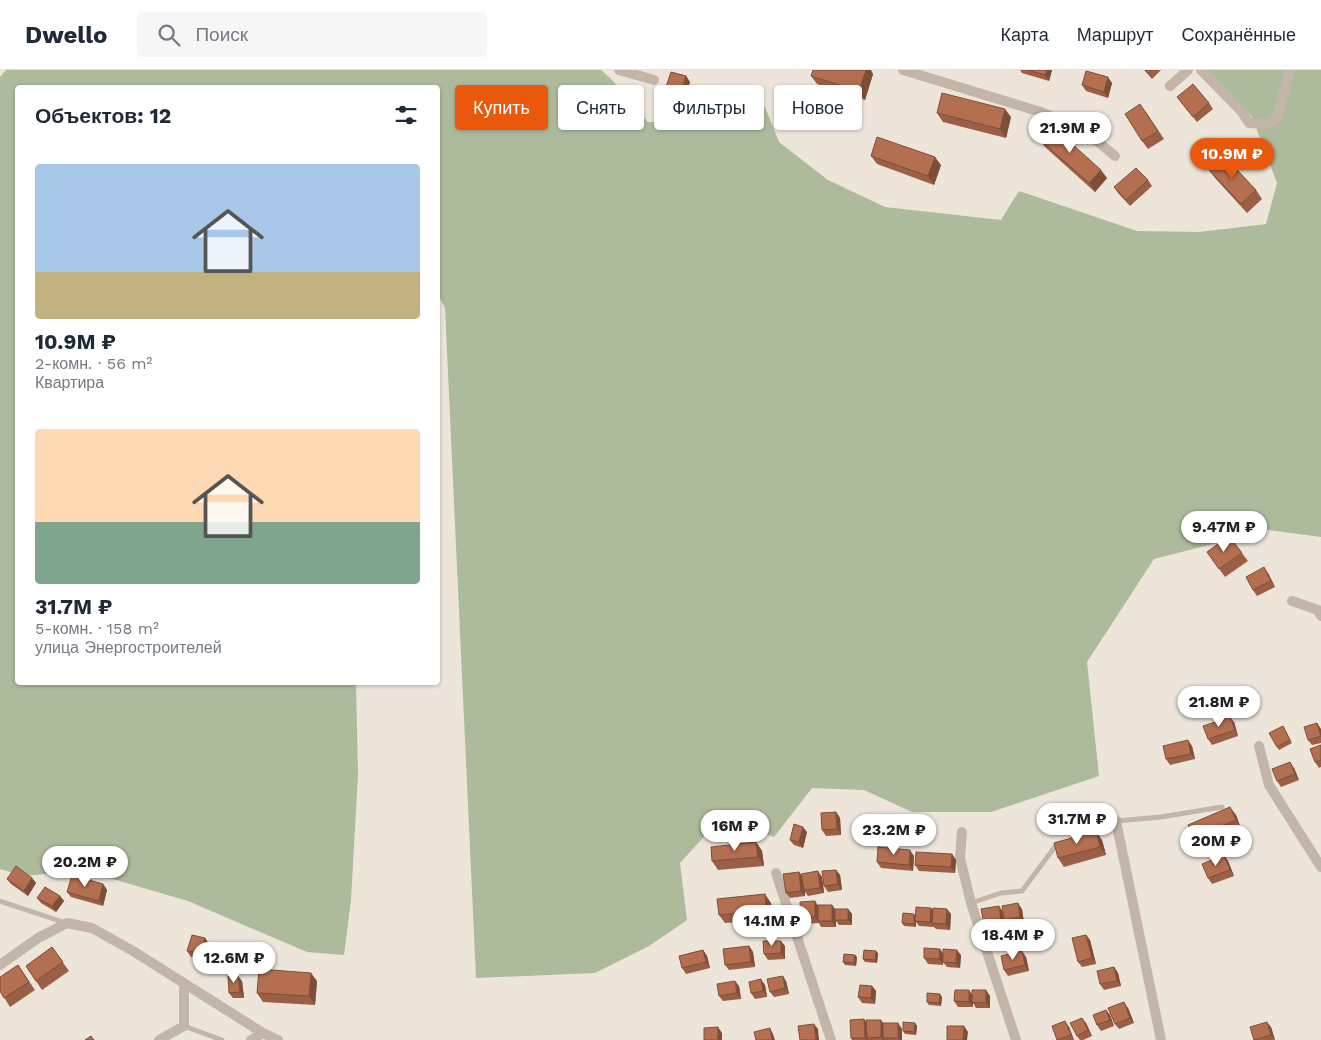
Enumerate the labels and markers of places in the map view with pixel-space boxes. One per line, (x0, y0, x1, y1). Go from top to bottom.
pin: 21.9M ₽ (1024, 112, 1116, 154)
pin: 10.9M ₽ (1186, 138, 1278, 180)
pin: 9.47M ₽ (1178, 510, 1270, 553)
pin: 21.8M ₽ (1173, 686, 1265, 728)
pin: 31.7M ₽ (1031, 802, 1123, 845)
pin: 16M ₽ (700, 810, 770, 852)
pin: 23.2M ₽ (848, 814, 940, 856)
pin: 20M ₽ (1181, 824, 1251, 867)
pin: 20.2M ₽ (39, 846, 131, 888)
pin: 14.1M ₽ (726, 904, 818, 947)
pin: 18.4M ₽ (967, 918, 1059, 961)
pin: 12.6M ₽ (188, 942, 280, 984)

